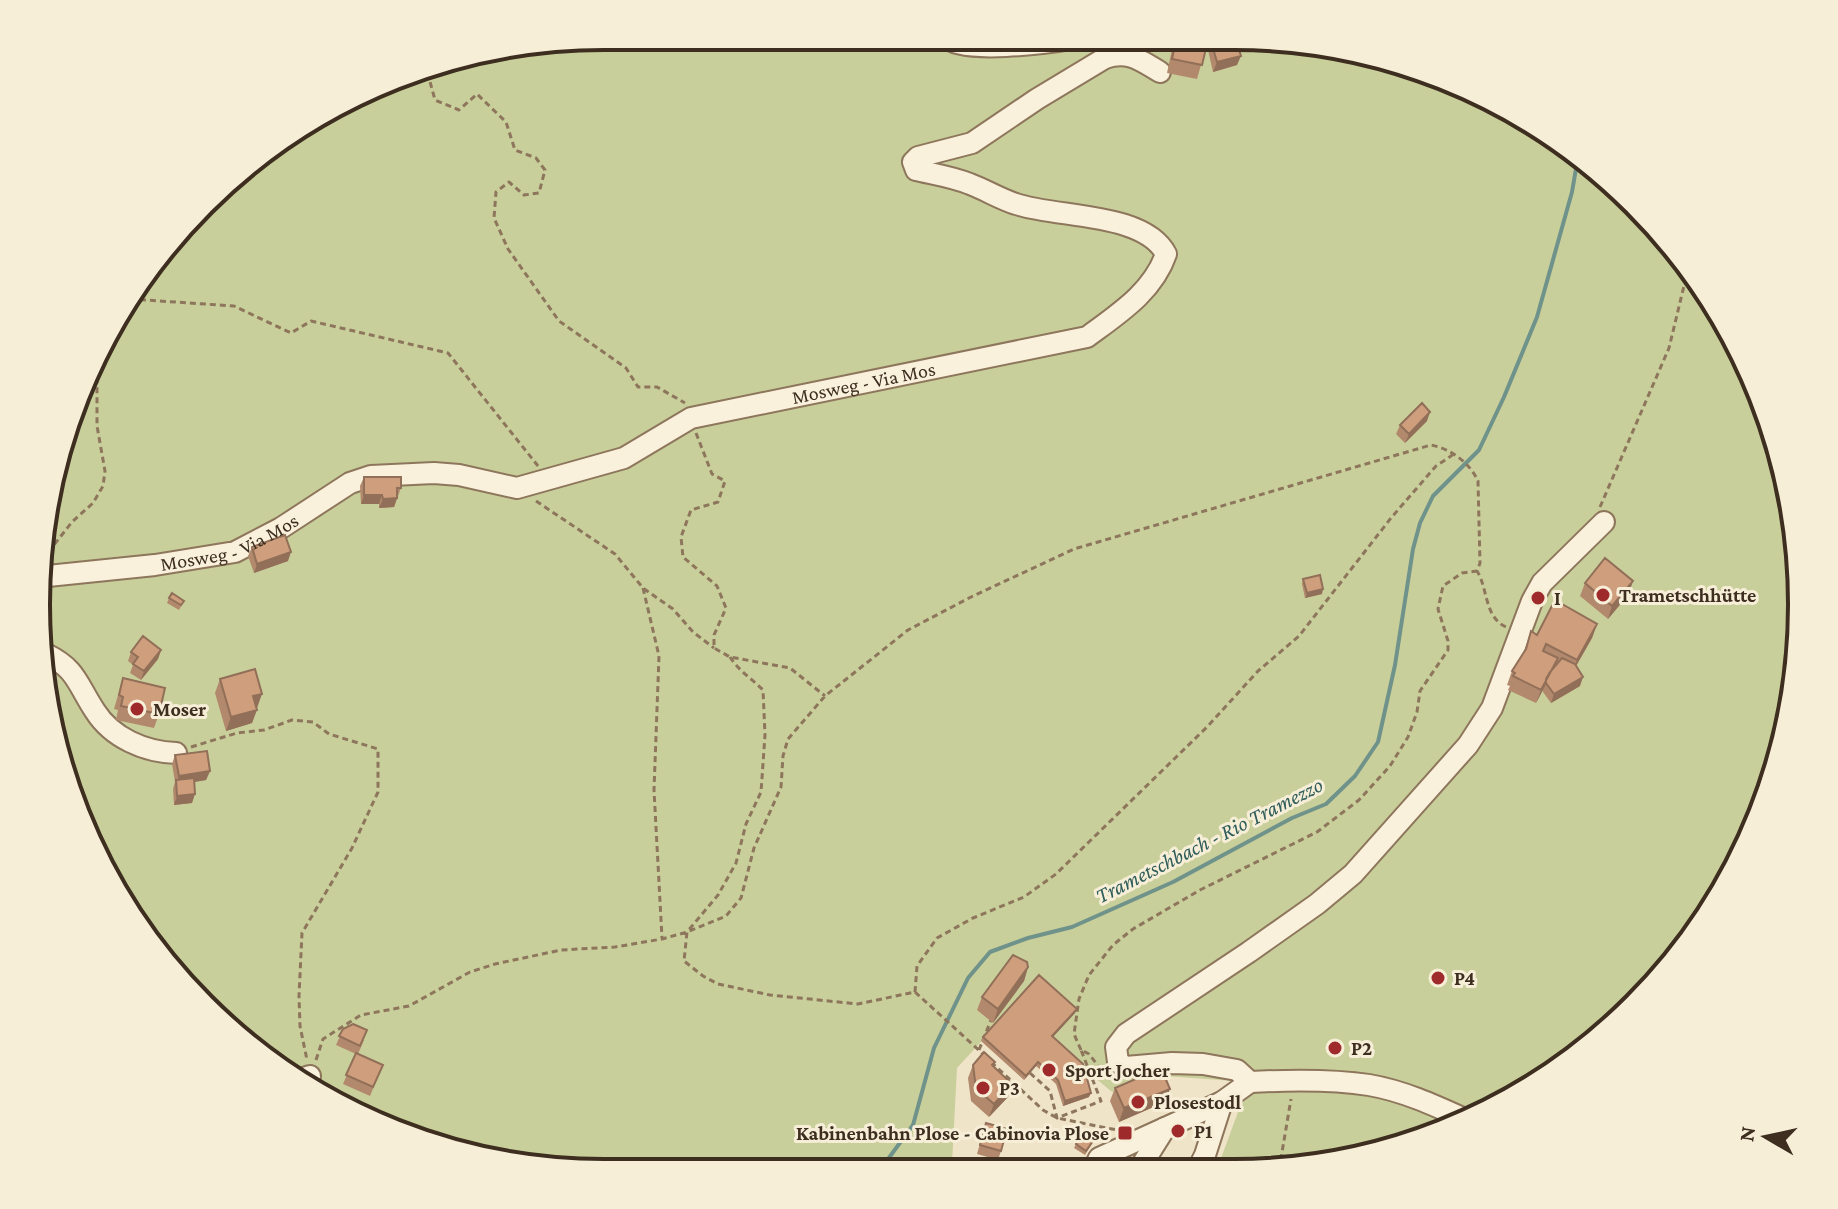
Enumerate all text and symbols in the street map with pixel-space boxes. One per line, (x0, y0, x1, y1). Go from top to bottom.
street label: Mosweg - Via Mos (790, 357, 937, 408)
street label: Mosweg - Via Mos (159, 509, 303, 575)
place label: Trametschhütte (1619, 584, 1756, 606)
marker: Trametschhütte (1594, 586, 1612, 604)
place label: I (1554, 587, 1561, 609)
marker: I (1529, 589, 1547, 607)
place label: Moser (153, 698, 206, 720)
marker: Moser (128, 700, 146, 718)
water label: Trametschbach - Rio Tramezzo (1091, 772, 1327, 908)
place label: P4 (1454, 967, 1475, 989)
marker: P4 (1429, 969, 1447, 987)
place label: P2 (1351, 1037, 1372, 1059)
marker: P2 (1326, 1039, 1344, 1057)
place label: Sport Jocher (1065, 1059, 1170, 1081)
marker: Sport Jocher (1040, 1061, 1058, 1079)
place label: P3 (999, 1077, 1020, 1099)
marker: P3 (974, 1079, 992, 1097)
place label: Plosestodl (1154, 1091, 1241, 1113)
marker: Plosestodl (1129, 1093, 1147, 1111)
north arrow (1726, 1097, 1806, 1177)
place label: P1 (1194, 1120, 1213, 1142)
place label: Kabinenbahn Plose - Cabinovia Plose (796, 1122, 1109, 1144)
marker: P1 (1169, 1122, 1187, 1140)
marker: Kabinenbahn Plose - Cabinovia Plose (1116, 1124, 1134, 1142)
text: N (1733, 1125, 1760, 1143)

